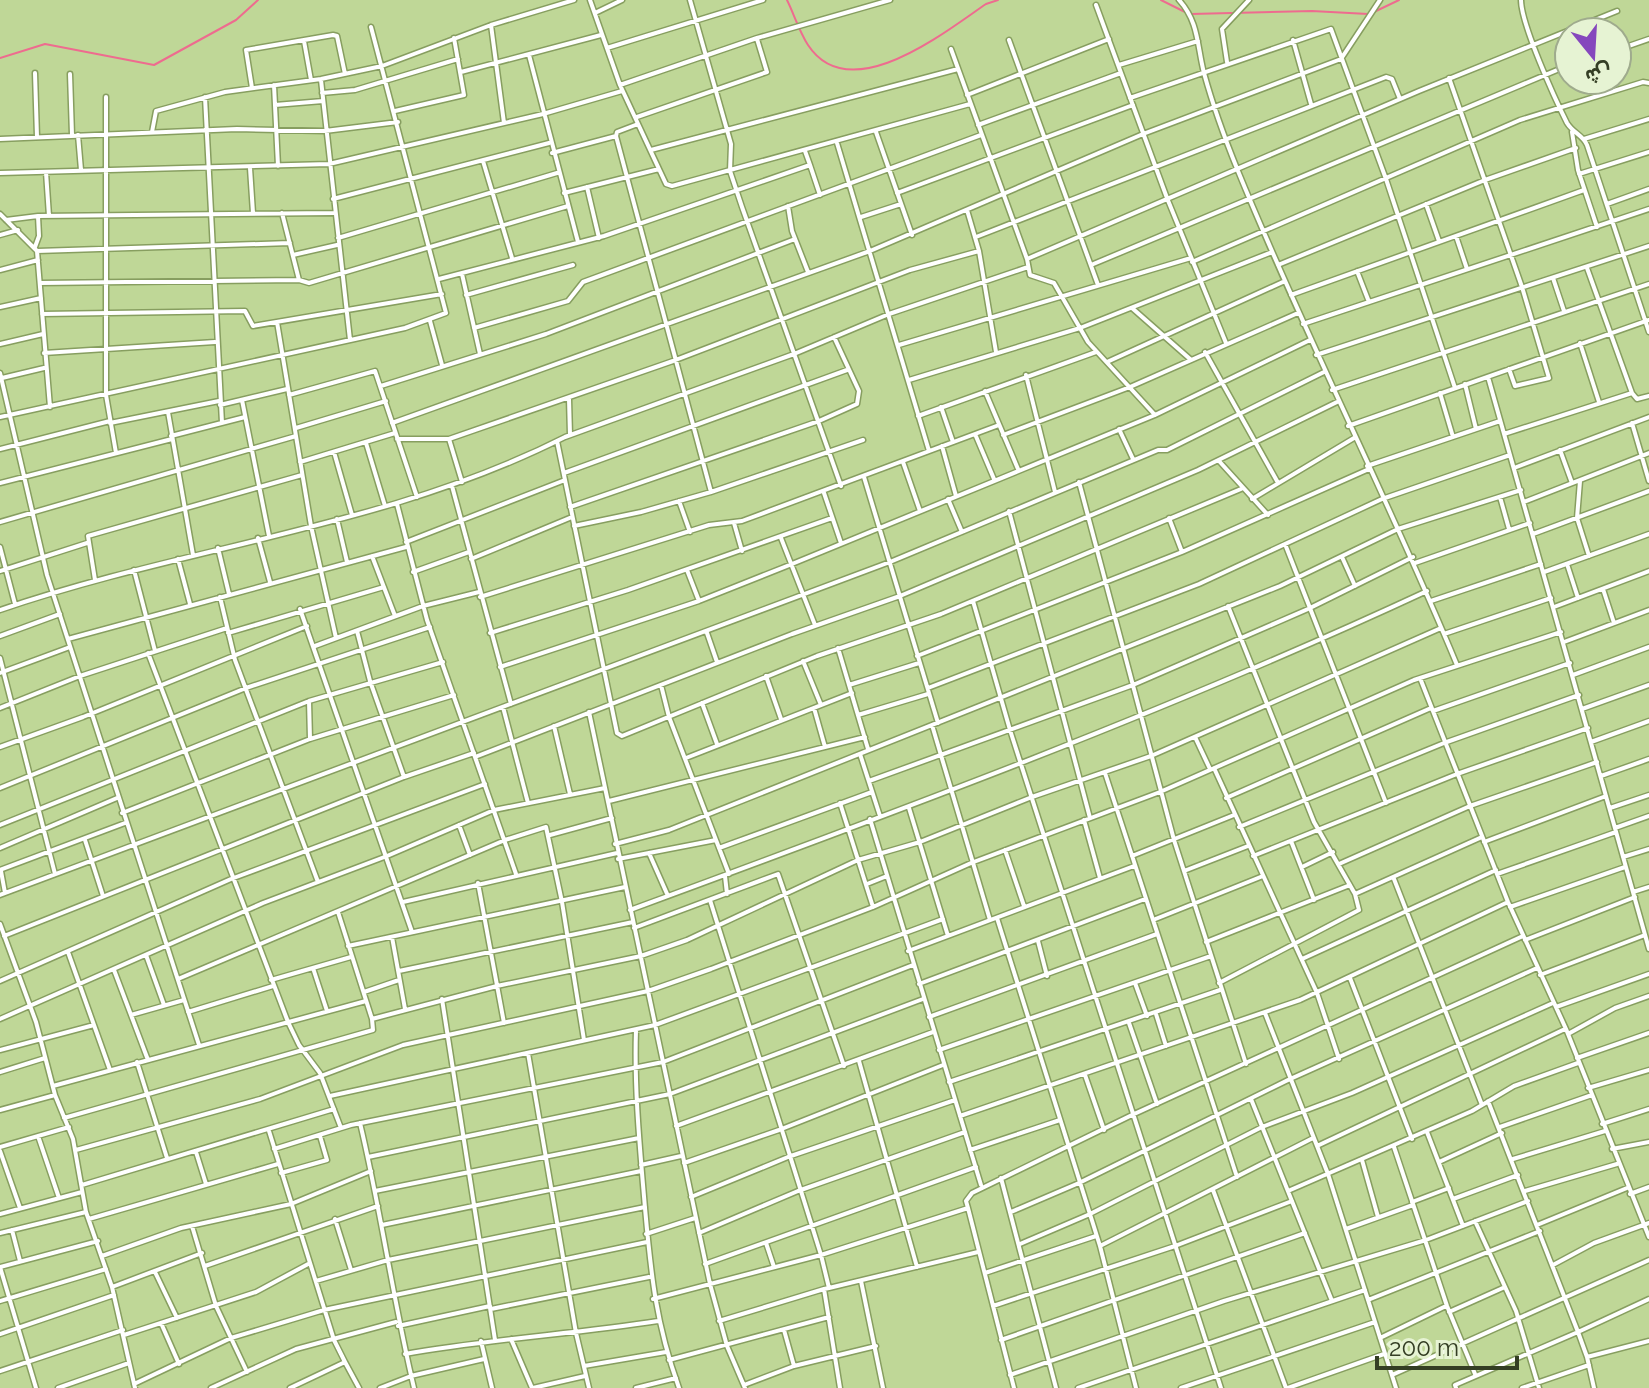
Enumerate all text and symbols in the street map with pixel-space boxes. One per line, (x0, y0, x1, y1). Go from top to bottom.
north arrow (1553, 16, 1633, 96)
text: ش (1582, 58, 1616, 91)
scale bar (1377, 1320, 1517, 1370)
text: 200 m (1389, 1333, 1459, 1362)

